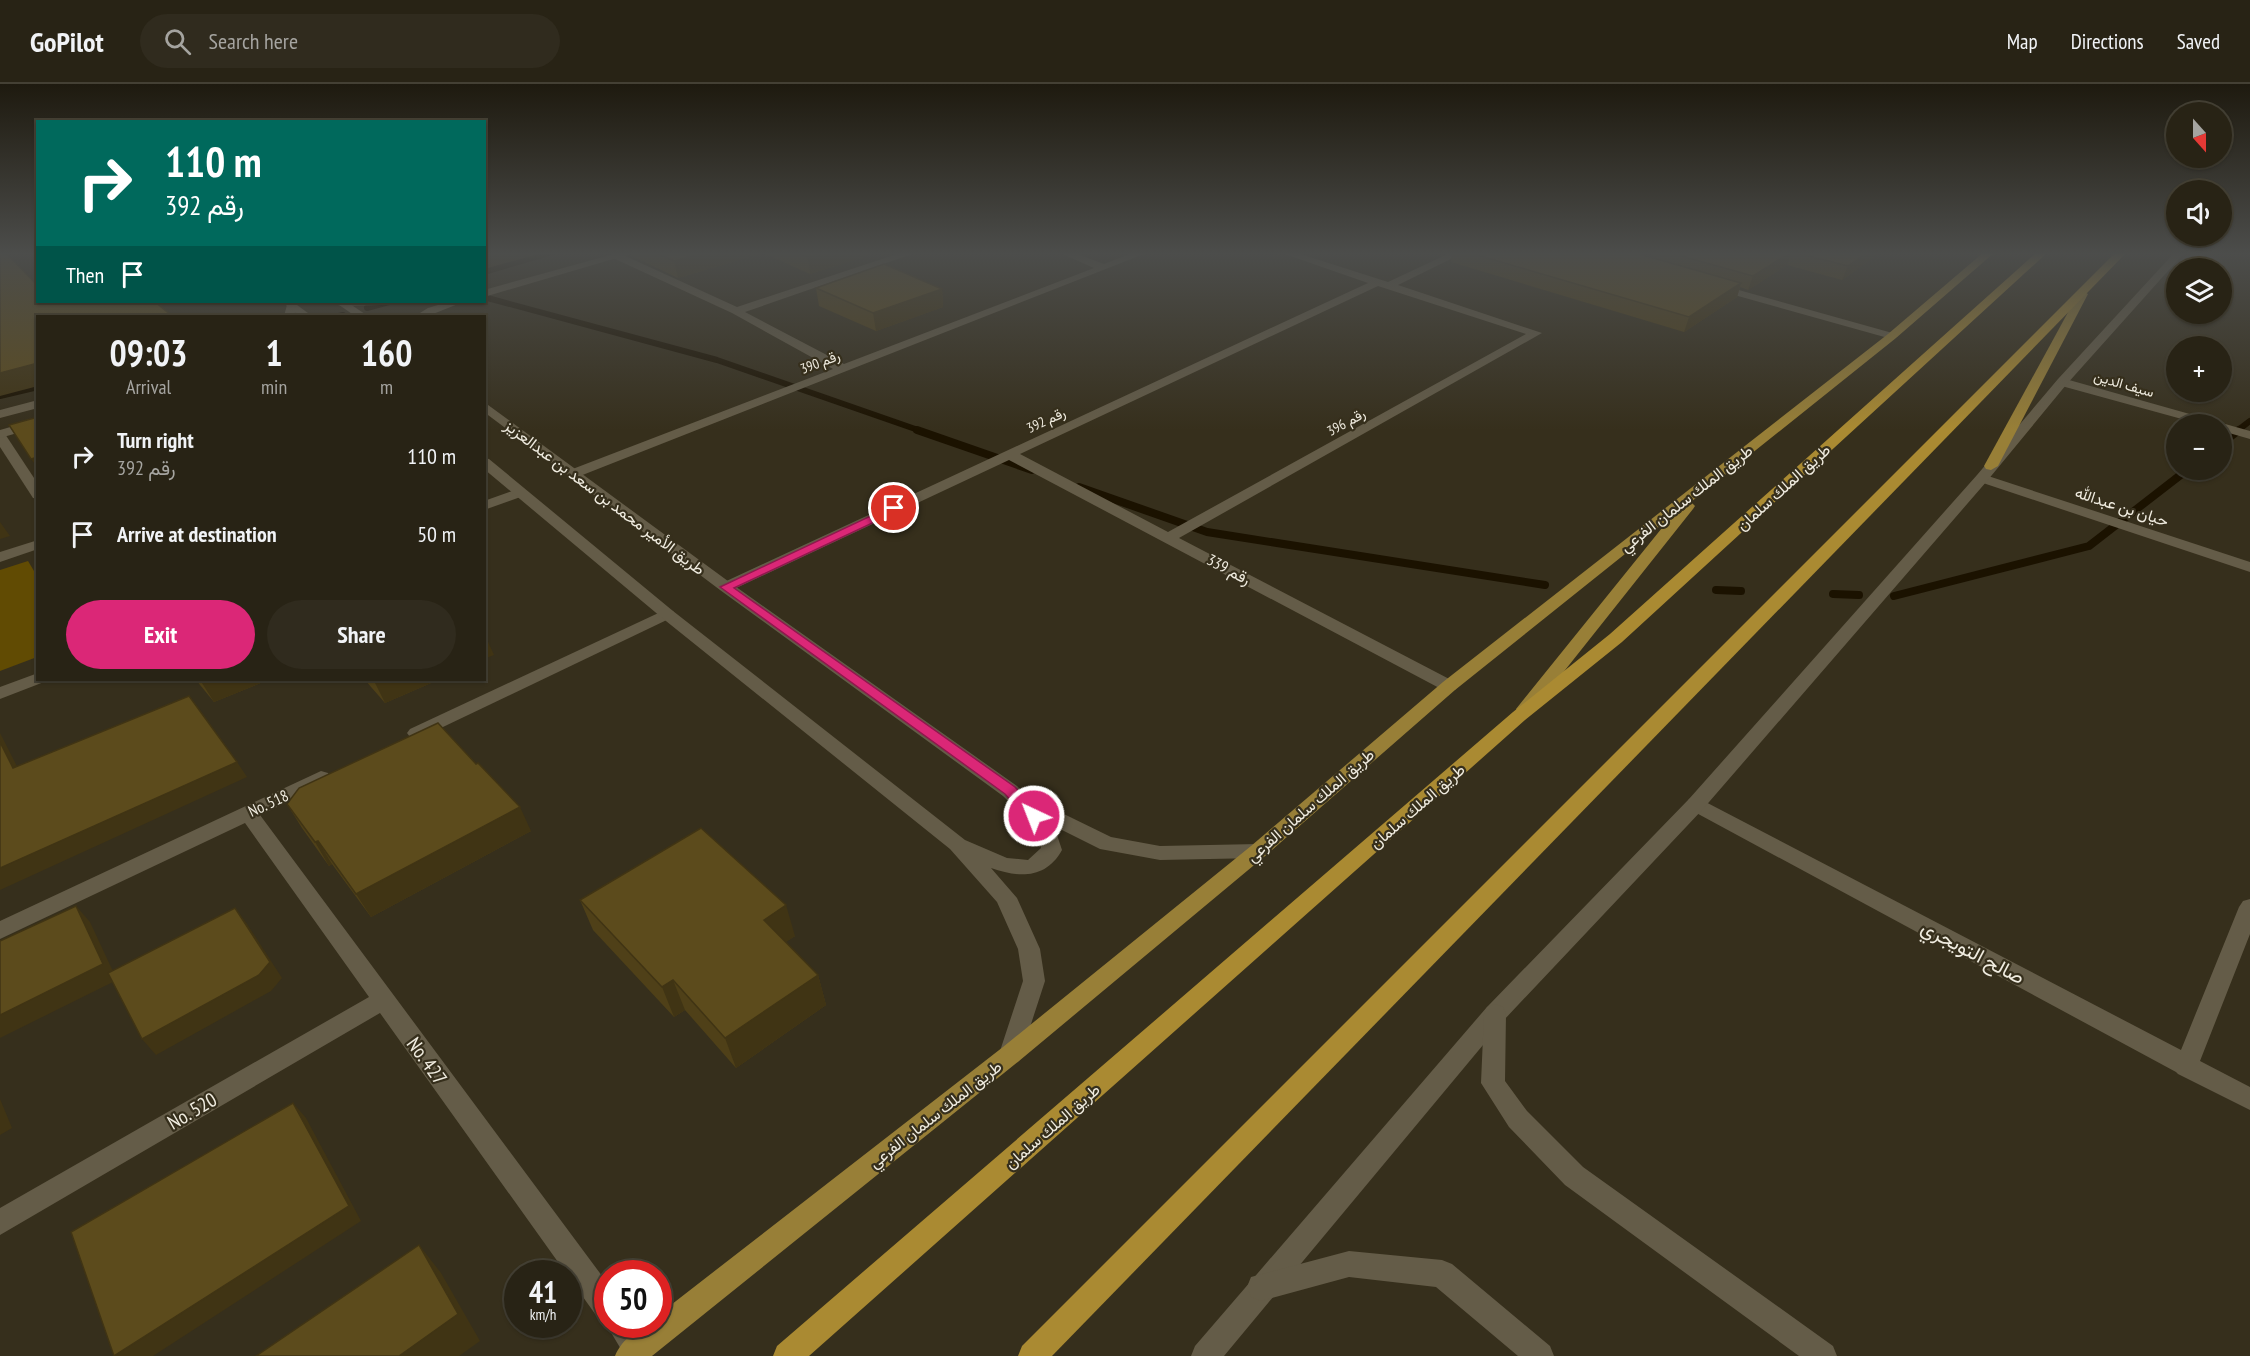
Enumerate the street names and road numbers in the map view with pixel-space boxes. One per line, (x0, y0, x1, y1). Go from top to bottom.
street label: رقم 390 (798, 346, 843, 378)
street label: سيف الدين (2092, 367, 2156, 401)
street label: رقم 392 (1024, 403, 1069, 437)
street label: رقم 396 (1324, 404, 1368, 440)
street label: طريق الأمير محمد بن سعد بن عبدالعزيز (499, 414, 709, 580)
street label: طريق الملك سلمان الفرعي (1616, 440, 1759, 559)
street label: طريق الملك سلمان (1732, 440, 1835, 535)
street label: حيان بن عبدالله (2072, 481, 2172, 532)
street label: رقم 339 (1203, 549, 1254, 590)
street label: طريق الملك سلمان الفرعي (1242, 744, 1381, 869)
street label: طريق الملك سلمان (1365, 759, 1469, 854)
street label: No. 518 (245, 785, 291, 821)
street label: صالح التويجري (1915, 914, 2029, 994)
street label: No. 427 (401, 1032, 453, 1090)
street label: طريق الملك سلمان الفرعي (865, 1056, 1008, 1175)
street label: طريق الملك سلمان (1000, 1079, 1104, 1174)
street label: No. 520 (163, 1087, 221, 1135)

